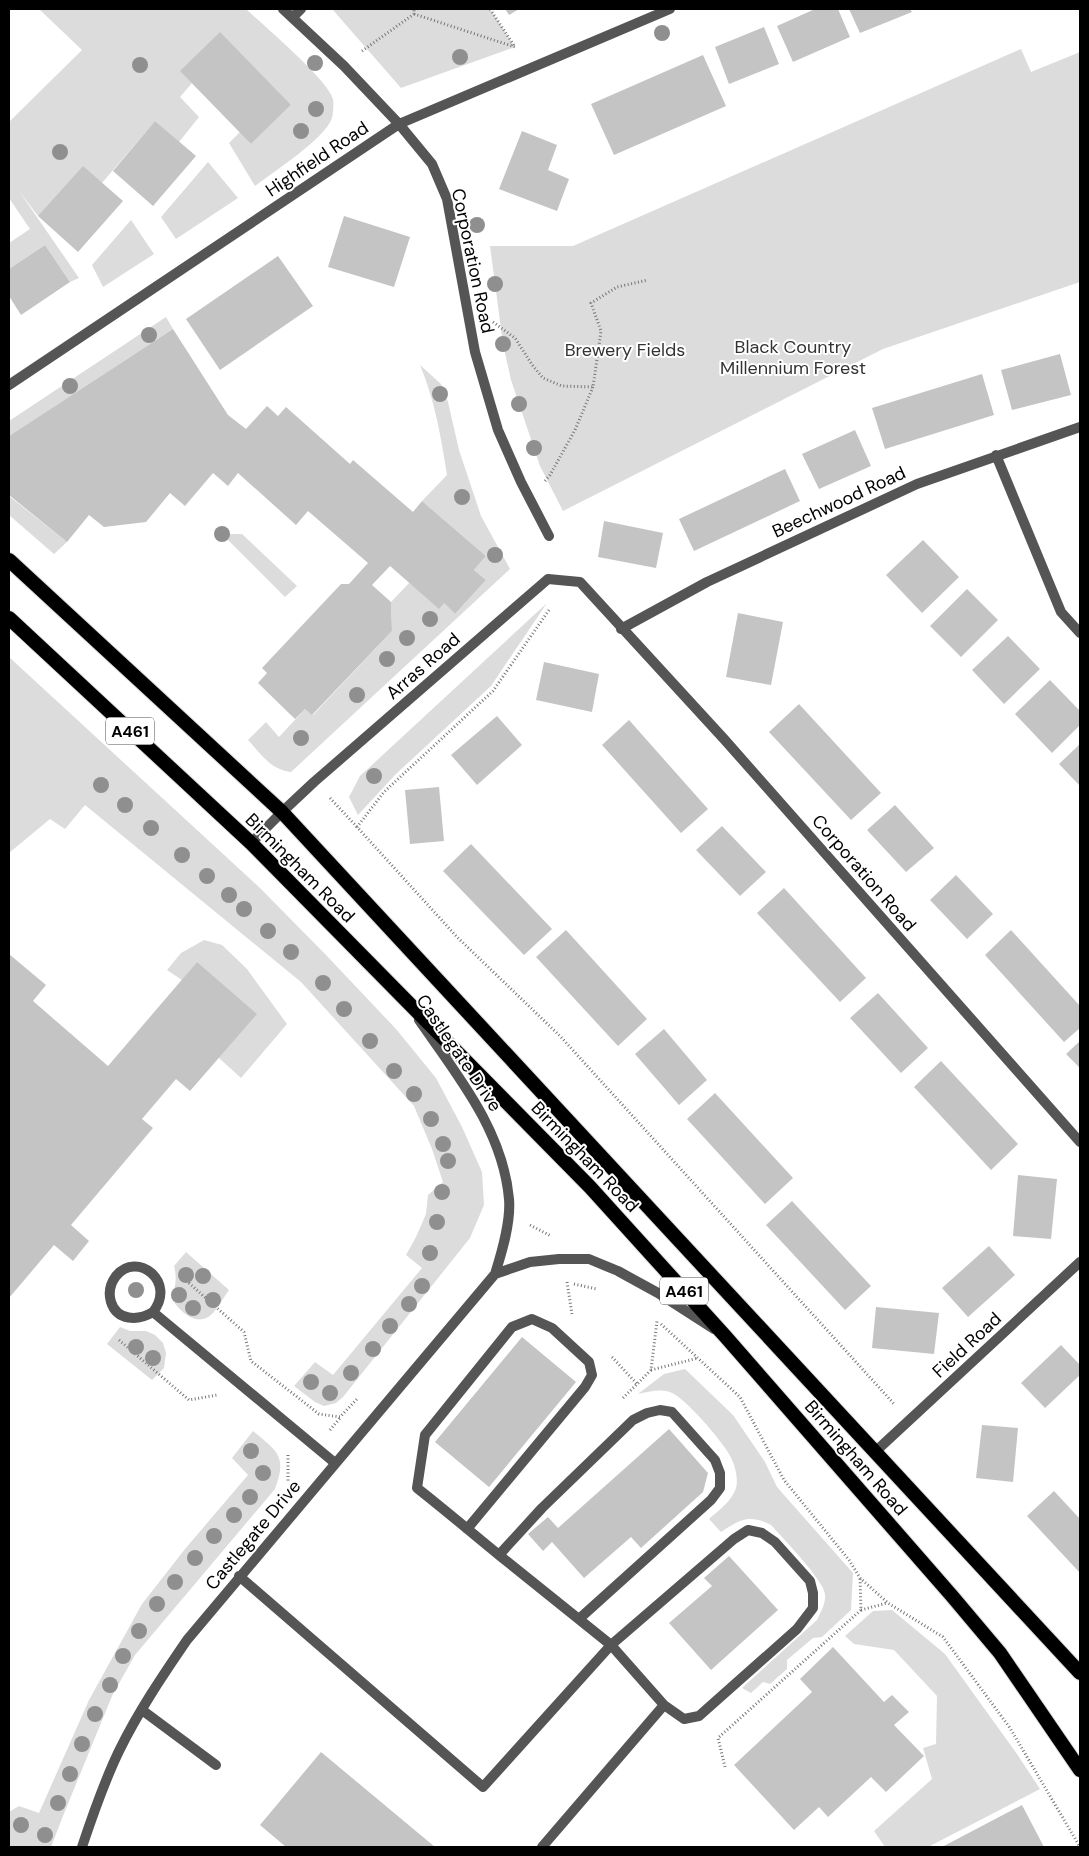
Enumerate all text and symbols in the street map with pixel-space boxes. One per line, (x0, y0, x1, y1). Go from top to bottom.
street label: Highfield Road (261, 116, 373, 202)
street label: Corporation Road (446, 186, 500, 336)
park label: Black Country Millennium Forest (720, 335, 866, 380)
park label: Brewery Fields (565, 338, 685, 362)
street label: Beechwood Road (768, 461, 910, 543)
street label: Arras Road (381, 627, 465, 705)
road number: A461 (106, 718, 154, 744)
street label: Birmingham Road (240, 808, 360, 928)
street label: Corporation Road (807, 809, 921, 937)
street label: Castlegate Drive (411, 990, 507, 1116)
street label: Birmingham Road (526, 1096, 644, 1218)
road number: A461 (660, 1278, 708, 1304)
street label: Field Road (927, 1307, 1007, 1383)
street label: Birmingham Road (799, 1395, 913, 1521)
street label: Castlegate Drive (200, 1475, 306, 1595)

